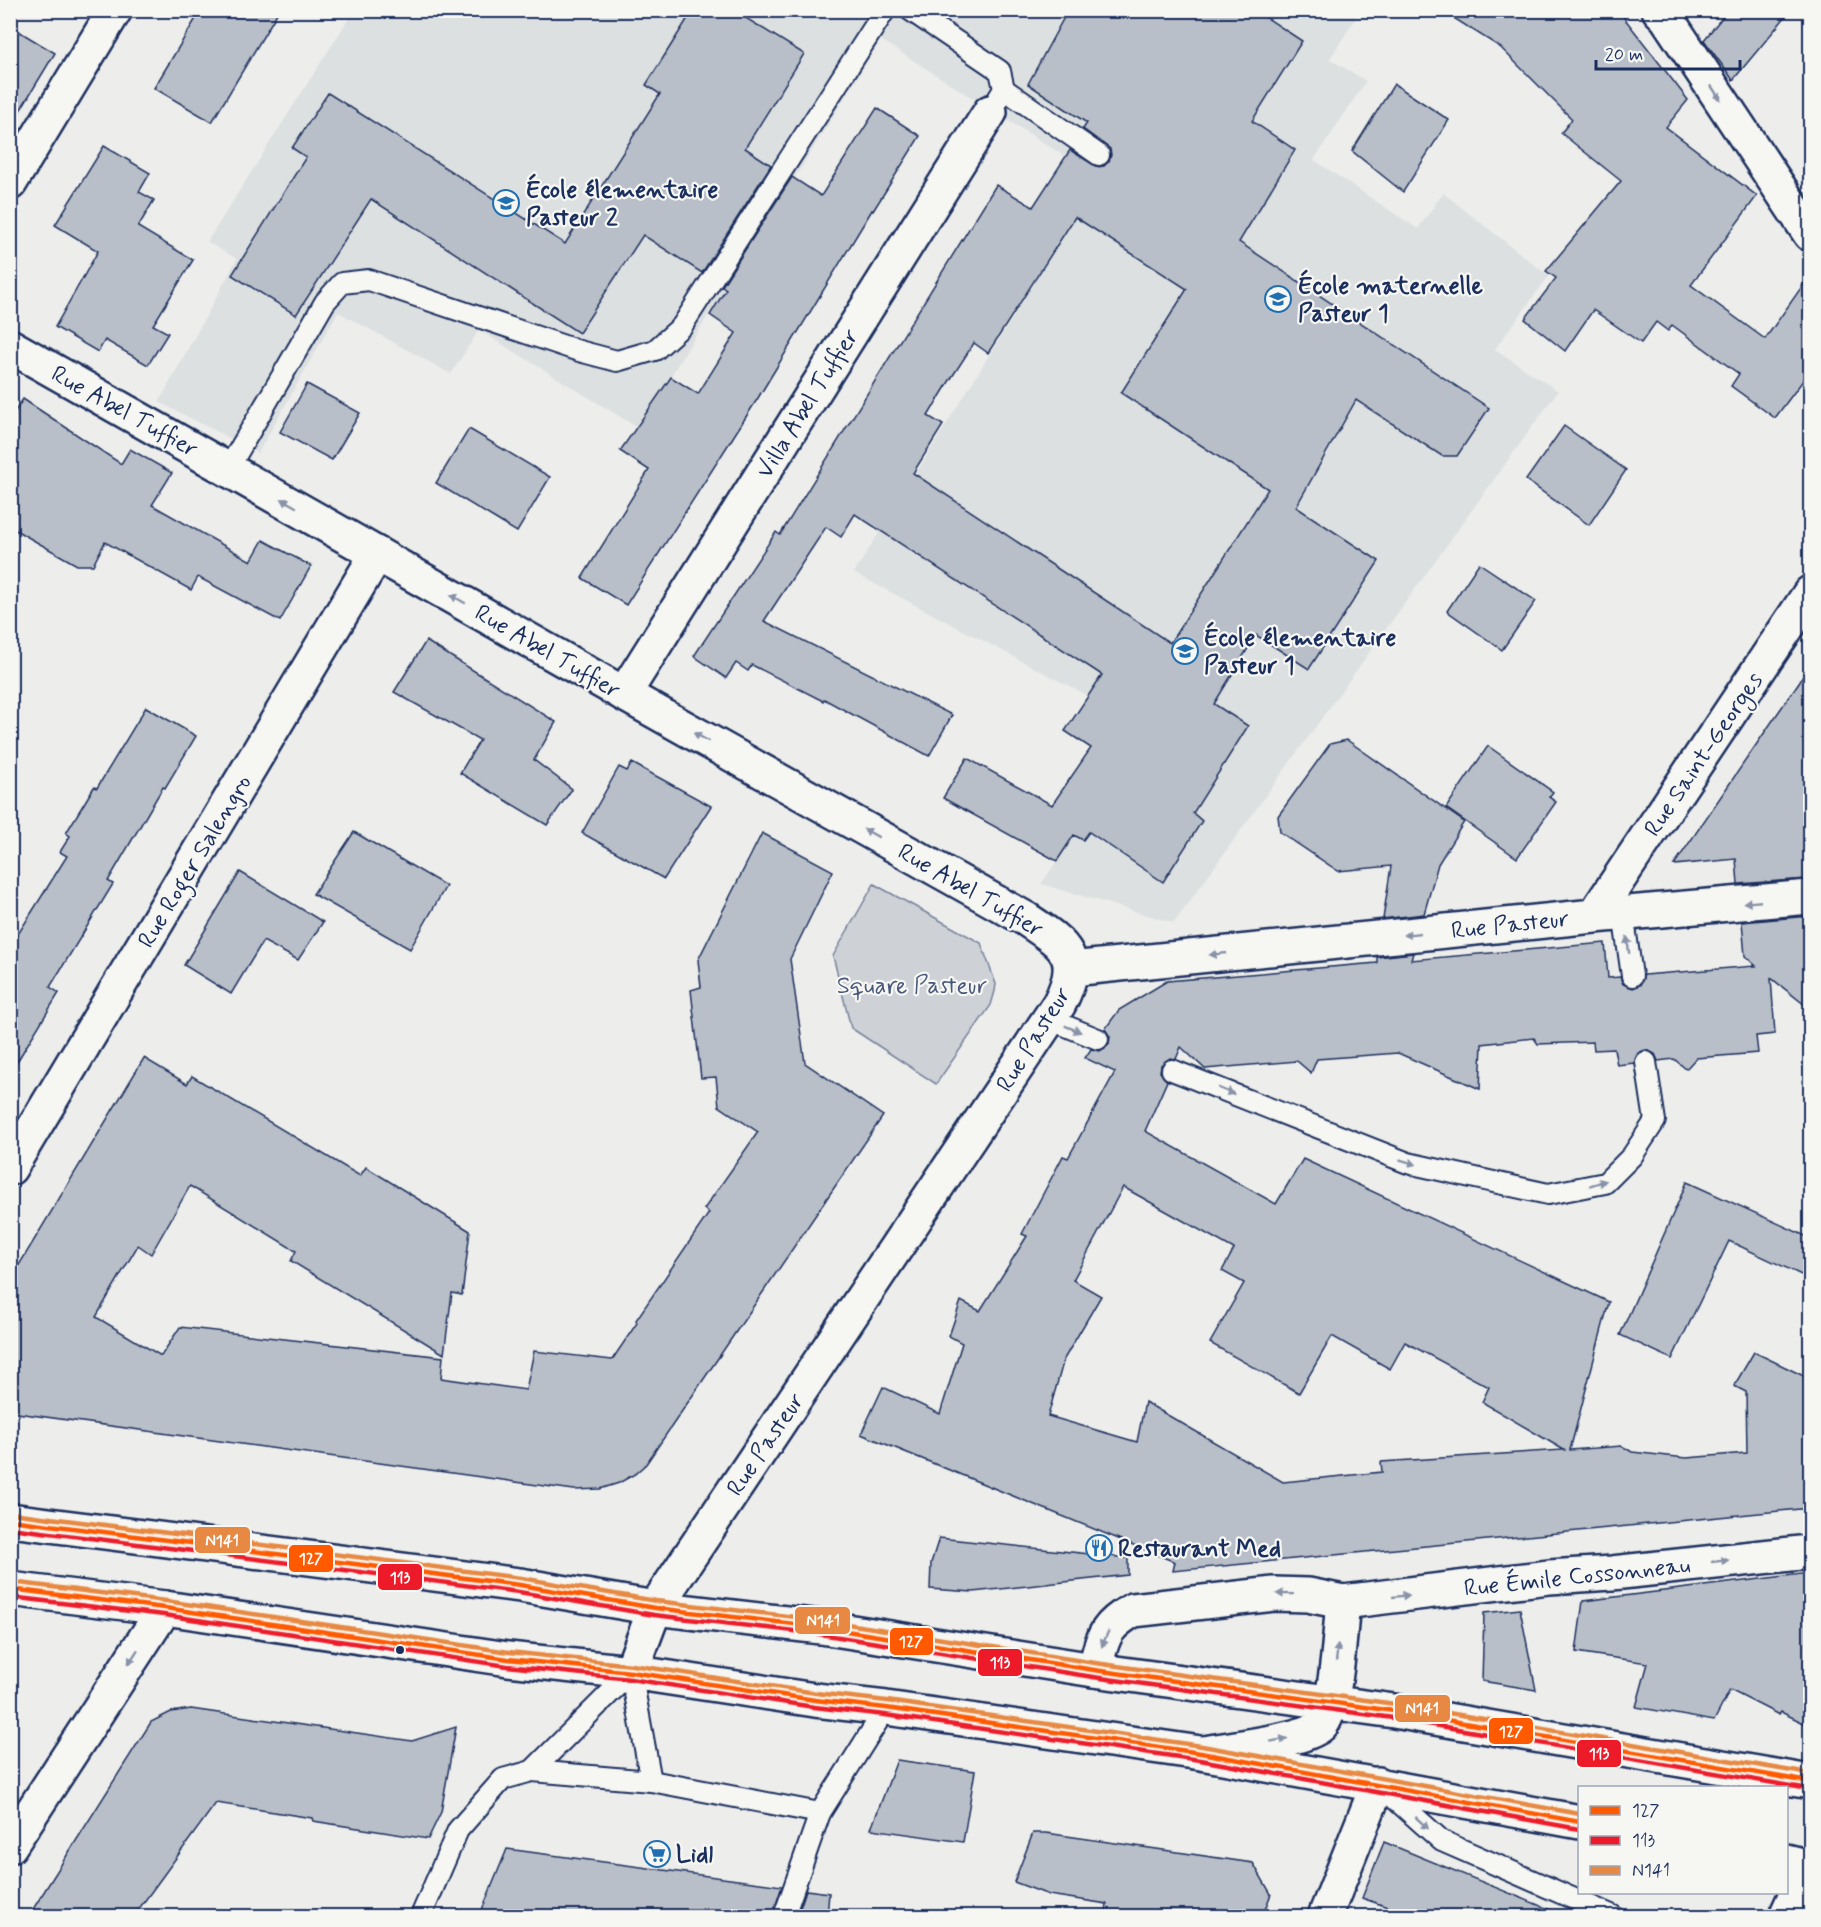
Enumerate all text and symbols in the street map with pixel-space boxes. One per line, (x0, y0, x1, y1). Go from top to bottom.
scale bar (1596, 33, 1740, 71)
text: 20 m (1605, 43, 1643, 67)
one-way arrow (1711, 85, 1722, 101)
place label: École élementaire Pasteur 2 (526, 173, 718, 234)
school or university icon: École élementaire Pasteur 2 (491, 188, 521, 218)
place label: École maternelle Pasteur 1 (1298, 269, 1483, 330)
school or university icon: École maternelle Pasteur 1 (1263, 284, 1293, 314)
street label: Villa Abel Tuffier (750, 323, 867, 485)
street label: Rue Abel Tuffier (45, 359, 203, 465)
one-way arrow (280, 499, 297, 509)
one-way arrow (449, 594, 466, 604)
street label: Rue Abel Tuffier (469, 598, 626, 707)
place label: École élementaire Pasteur 1 (1204, 621, 1396, 682)
school or university icon: École élementaire Pasteur 1 (1170, 636, 1200, 666)
street label: Rue Saint-Georges (1638, 666, 1773, 844)
one-way arrow (692, 732, 709, 742)
street label: Rue Roger Salengro (131, 769, 262, 956)
one-way arrow (863, 827, 879, 838)
street label: Rue Abel Tuffier (892, 837, 1049, 946)
one-way arrow (1743, 897, 1762, 907)
street label: Rue Pasteur (1450, 904, 1571, 947)
one-way arrow (1402, 929, 1421, 939)
one-way arrow (1623, 935, 1632, 954)
one-way arrow (1208, 949, 1227, 959)
park label: Square Pasteur (837, 971, 987, 1002)
street label: Rue Pasteur (990, 981, 1079, 1098)
one-way arrow (1065, 1024, 1083, 1034)
one-way arrow (1217, 1087, 1235, 1096)
one-way arrow (1399, 1158, 1417, 1167)
one-way arrow (1589, 1178, 1607, 1187)
street label: Rue Pasteur (720, 1387, 812, 1503)
line badge: N141 (194, 1526, 251, 1554)
text: N141 (205, 1531, 239, 1552)
restaurant icon: Restaurant Med (1084, 1533, 1114, 1563)
place label: Restaurant Med (1118, 1534, 1281, 1565)
line badge: 127 (288, 1544, 334, 1573)
street label: Rue Émile Cossonneau (1462, 1548, 1692, 1605)
text: 127 (299, 1549, 323, 1570)
one-way arrow (1711, 1557, 1730, 1566)
line badge: 113 (377, 1563, 423, 1591)
text: 113 (390, 1568, 411, 1589)
one-way arrow (1276, 1589, 1295, 1599)
one-way arrow (1392, 1591, 1411, 1600)
line badge: N141 (794, 1606, 851, 1635)
text: N141 (806, 1611, 840, 1632)
line badge: 127 (889, 1627, 934, 1656)
one-way arrow (1100, 1630, 1109, 1647)
text: 127 (899, 1632, 923, 1653)
one-way arrow (1332, 1643, 1342, 1662)
unlabelled marker (394, 1644, 406, 1656)
one-way arrow (128, 1648, 139, 1665)
line badge: 113 (977, 1648, 1023, 1677)
text: 113 (990, 1653, 1011, 1674)
line badge: N141 (1394, 1694, 1451, 1723)
text: N141 (1405, 1699, 1439, 1720)
line badge: 127 (1488, 1717, 1534, 1745)
text: 127 (1499, 1722, 1523, 1743)
one-way arrow (1270, 1735, 1289, 1744)
line badge: 113 (1576, 1739, 1622, 1768)
text: 113 (1589, 1744, 1610, 1765)
legend (1578, 1786, 1788, 1894)
text: 127 (1632, 1799, 1660, 1823)
one-way arrow (1414, 1816, 1429, 1829)
text: 113 (1632, 1829, 1655, 1853)
supermarket icon: Lidl (642, 1839, 672, 1869)
place label: Lidl (676, 1840, 713, 1871)
text: N141 (1632, 1859, 1670, 1883)

